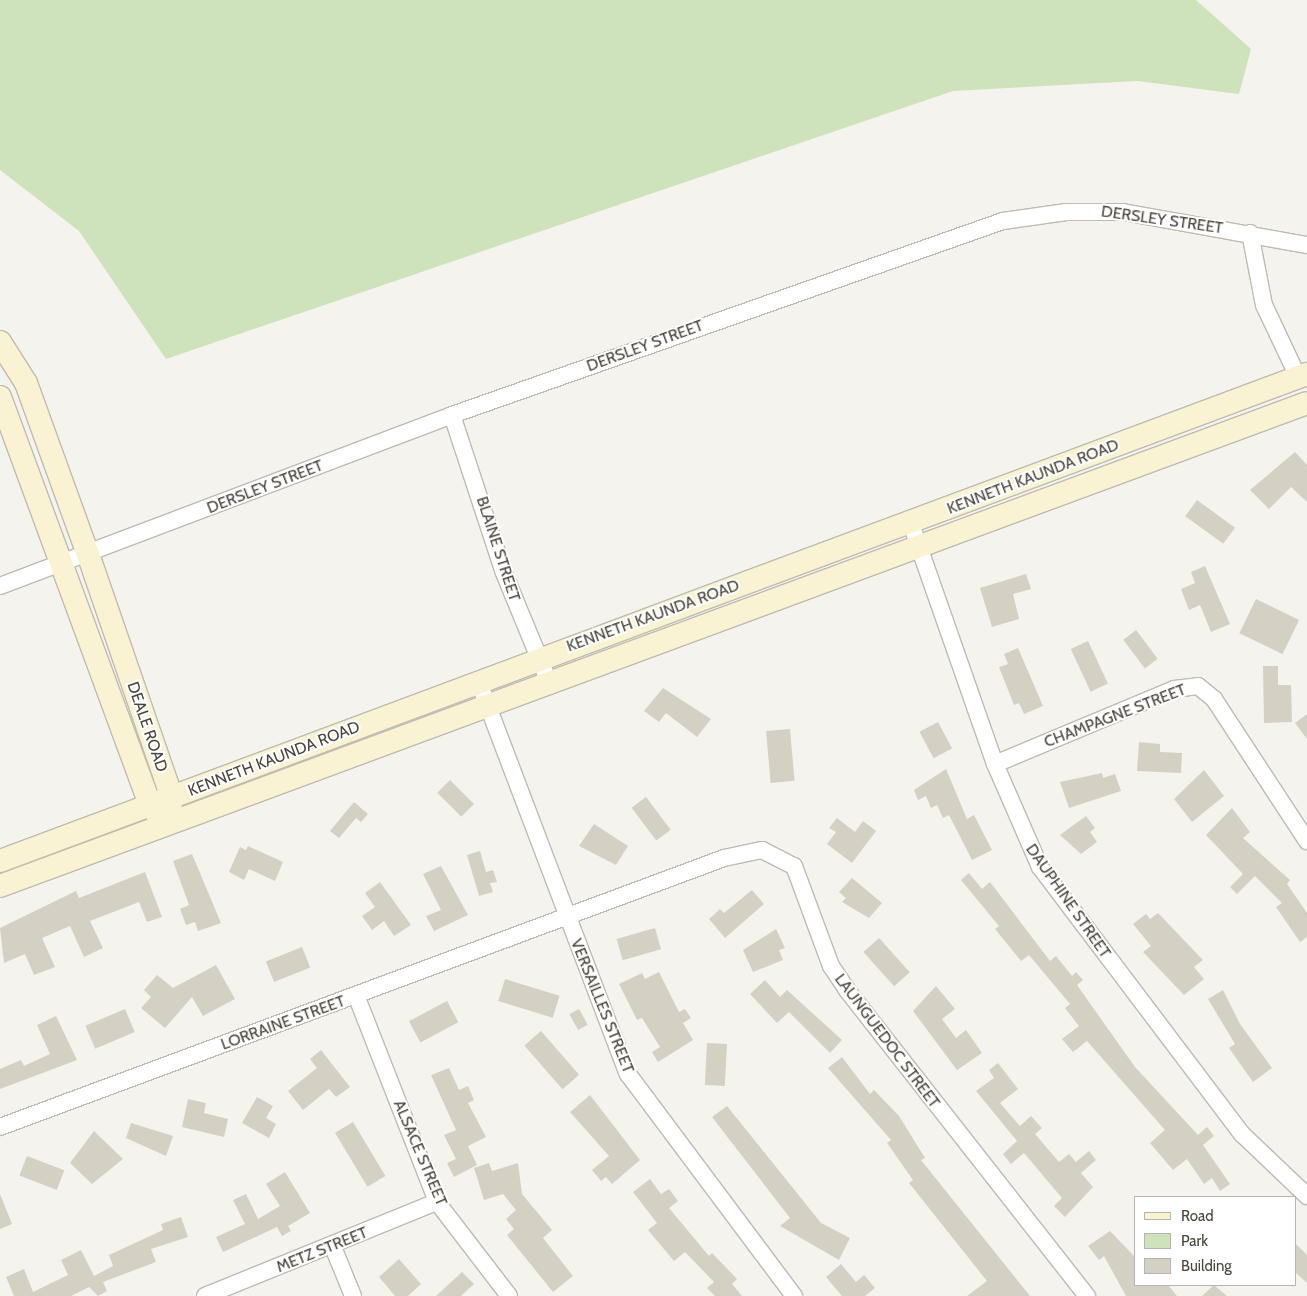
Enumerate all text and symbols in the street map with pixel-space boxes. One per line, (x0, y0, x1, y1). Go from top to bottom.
street label: DERSLEY STREET (1100, 202, 1224, 238)
street label: DERSLEY STREET (584, 316, 706, 376)
street label: KENNETH KAUNDA ROAD (944, 435, 1122, 519)
street label: DERSLEY STREET (204, 456, 326, 518)
street label: BLAINE STREET (472, 494, 524, 604)
street label: KENNETH KAUNDA ROAD (564, 576, 742, 656)
street label: DEALE ROAD (123, 679, 171, 775)
street label: CHAMPAGNE STREET (1041, 680, 1189, 752)
street label: KENNETH KAUNDA ROAD (185, 717, 363, 801)
street label: DAUPHINE STREET (1022, 840, 1114, 962)
street label: VERSAILLES STREET (566, 936, 638, 1076)
street label: LAUNGUEDOC STREET (830, 970, 944, 1112)
street label: LORRAINE STREET (218, 992, 348, 1054)
street label: ALSACE STREET (389, 1097, 451, 1209)
legend (1134, 1196, 1297, 1286)
text: Road (1181, 1207, 1214, 1225)
street label: METZ STREET (274, 1223, 370, 1277)
text: Park (1181, 1232, 1208, 1250)
text: Building (1181, 1257, 1232, 1275)

